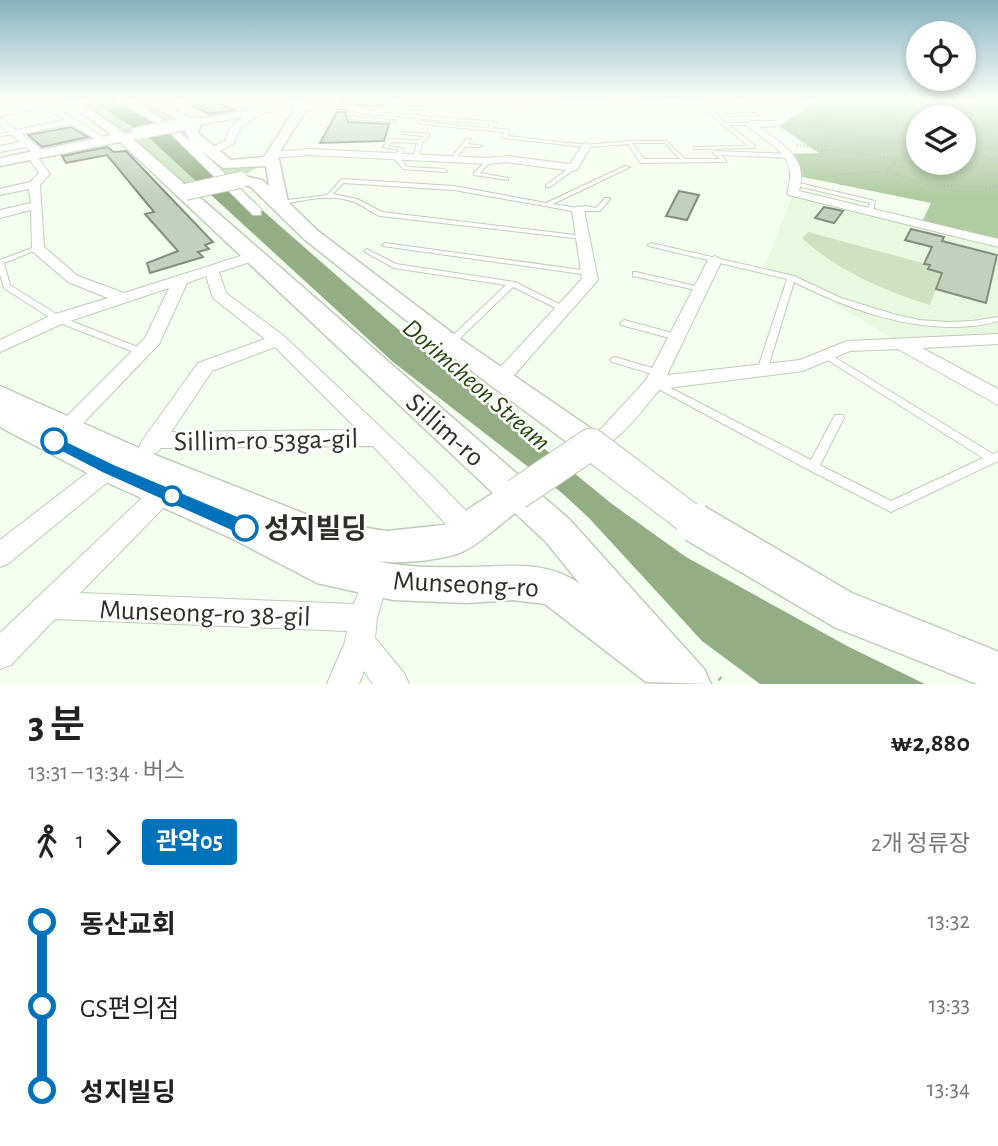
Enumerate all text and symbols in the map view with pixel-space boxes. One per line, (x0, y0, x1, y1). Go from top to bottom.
map controls (906, 21, 976, 175)
button: locate (906, 21, 976, 91)
button: layers (906, 105, 976, 175)
water label: Dorimcheon Stream (398, 314, 555, 455)
street label: Sillim-ro (400, 389, 489, 472)
street label: Sillim-ro 53ga-gil (174, 425, 358, 457)
unlabelled marker (41, 428, 67, 454)
unlabelled marker (162, 486, 182, 506)
place label: 성지빌딩 (264, 514, 367, 544)
marker: 성지빌딩 (232, 515, 258, 541)
street label: Munseong-ro (392, 567, 540, 603)
street label: Munseong-ro 38-gil (99, 596, 311, 632)
text: 3 분 (28, 707, 85, 745)
text: ₩2,880 (890, 730, 970, 756)
text: 13:31 – 13:34 · 버스 (28, 761, 185, 784)
icon: walk (28, 823, 66, 861)
icon: forward (94, 823, 132, 861)
text: 1 (76, 830, 84, 853)
text: 관악05 (156, 830, 223, 854)
text: 2개 정류장 (871, 833, 970, 856)
text: 13:32 (927, 910, 970, 933)
text: 동산교회 (80, 912, 176, 938)
text: 13:33 (928, 994, 970, 1017)
text: GS편의점 (80, 996, 180, 1022)
text: 13:34 (927, 1078, 970, 1101)
text: 성지빌딩 (80, 1080, 176, 1106)

